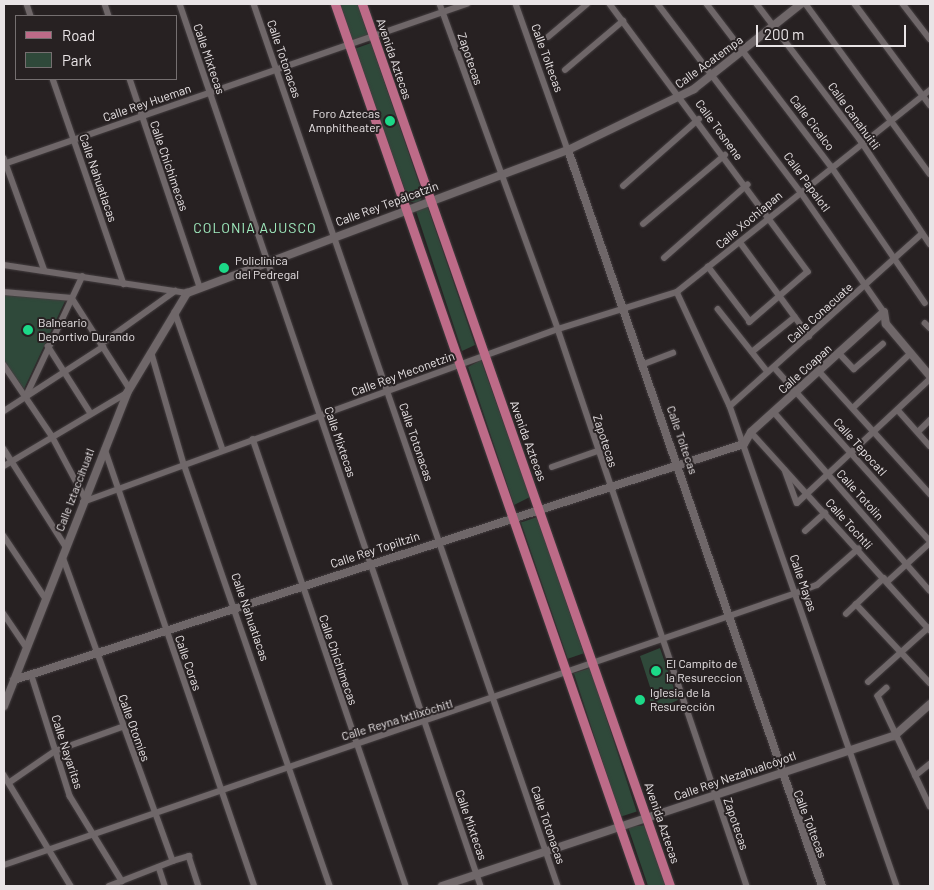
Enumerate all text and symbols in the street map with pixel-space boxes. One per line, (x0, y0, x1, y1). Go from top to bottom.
legend (15, 15, 178, 80)
scale bar (759, 15, 909, 47)
street label: Avenida Aztecas (373, 17, 415, 101)
street label: Calle Totonacas (264, 18, 304, 100)
street label: Calle Mixtecas (190, 22, 228, 96)
street label: Calle Toltecas (528, 22, 566, 94)
text: 200 m (764, 25, 804, 43)
text: Road (62, 26, 95, 44)
street label: Zapotecas (454, 31, 486, 87)
street label: Calle Acatempa (672, 33, 746, 91)
text: Park (62, 51, 91, 69)
street label: Calle Canahuitli (825, 80, 883, 152)
street label: Calle Rey Hueman (101, 81, 193, 125)
street label: Calle Cicalco (786, 92, 838, 154)
street label: Calle Tosnene (692, 97, 746, 163)
place label: Foro Aztecas Amphitheater (309, 107, 380, 135)
marker: Foro Aztecas Amphitheater (384, 115, 396, 127)
street label: Calle Chichimecas (147, 119, 191, 213)
street label: Calle Nahuatlacas (76, 132, 120, 224)
street label: Calle Papalotl (781, 149, 833, 215)
street label: Calle Rey Tepálcatzin (334, 179, 440, 229)
street label: Calle Xochiapan (713, 188, 785, 252)
district label: COLONIA AJUSCO (192, 220, 318, 236)
place label: Policlínica del Pedregal (235, 254, 299, 282)
marker: Policlínica del Pedregal (217, 261, 231, 275)
street label: Calle Conacuate (784, 280, 856, 346)
place label: Balneario Deportivo Durando (38, 316, 135, 344)
marker: Balneario Deportivo Durando (22, 324, 34, 336)
street label: Calle Coapan (775, 341, 835, 397)
street label: Calle Rey Meconetzin (349, 349, 457, 399)
street label: Avenida Aztecas (507, 399, 549, 483)
street label: Calle Totonacas (396, 401, 436, 483)
street label: Calle Toltecas (664, 404, 700, 476)
street label: Calle Mixtecas (321, 405, 359, 479)
street label: Zapotecas (590, 413, 620, 469)
street label: Calle Tepocatl (830, 415, 890, 479)
street label: Calle Iztaccíhuatl (53, 446, 97, 534)
street label: Calle Totolin (834, 467, 886, 523)
street label: Calle Tochtli (823, 496, 875, 552)
street label: Calle Rey Topiltzin (328, 529, 422, 571)
street label: Calle Mayas (786, 552, 820, 614)
street label: Calle Nahuatlacas (228, 571, 272, 663)
street label: Calle Chichimecas (316, 613, 360, 707)
street label: Calle Coras (172, 633, 204, 693)
place label: El Campito de la Resureccion (666, 657, 742, 685)
marker: El Campito de la Resureccion (650, 665, 662, 677)
place label: Iglesia de la Resurección (650, 686, 715, 714)
street label: Calle Otomíes (115, 692, 153, 764)
marker: Iglesia de la Resurección (634, 694, 646, 706)
street label: Calle Reyna Ixtlixóchitl (340, 696, 454, 744)
street label: Calle Nayaritas (48, 713, 86, 791)
street label: Calle Rey Nezahualcóyotl (672, 748, 798, 804)
street label: Avenida Aztecas (641, 781, 683, 865)
street label: Calle Totonacas (528, 784, 568, 866)
street label: Calle Mixtecas (452, 788, 490, 862)
street label: Calle Toltecas (790, 788, 830, 860)
street label: Zapotecas (720, 796, 752, 852)

